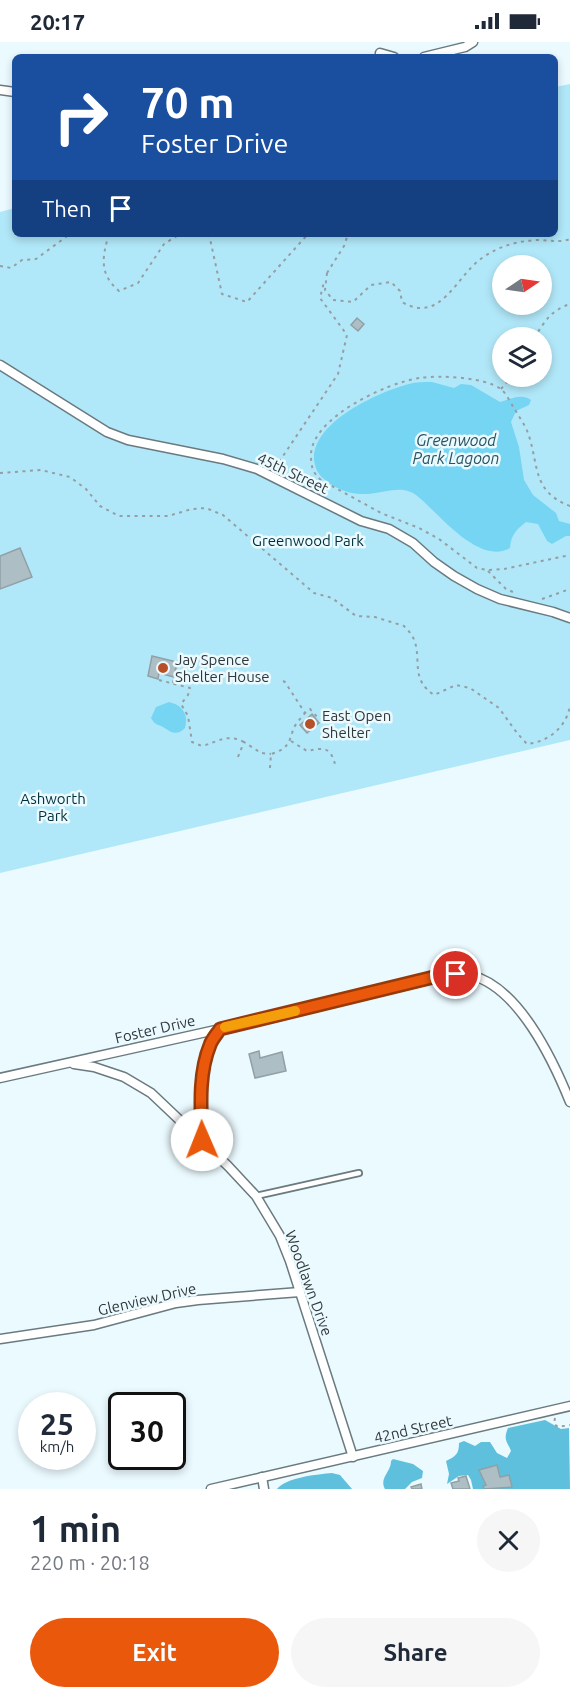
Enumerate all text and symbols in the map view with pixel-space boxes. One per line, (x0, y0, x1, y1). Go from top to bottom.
text: 20:17 (30, 9, 85, 34)
icon: right (42, 78, 120, 156)
text: 70 m (141, 79, 235, 126)
text: Foster Drive (141, 128, 288, 158)
icon: arrive (104, 192, 137, 225)
text: Then (42, 196, 92, 221)
north arrow (492, 255, 552, 315)
map controls (492, 255, 552, 387)
button: layers (492, 327, 552, 387)
water label: Greenwood Park Lagoon (413, 431, 499, 467)
street label: 45th Street (255, 449, 331, 497)
park label: Greenwood Park (252, 532, 364, 549)
place label: Jay Spence Shelter House (175, 651, 270, 685)
marker: Jay Spence Shelter House (156, 661, 170, 675)
place label: East Open Shelter (322, 707, 391, 741)
marker: East Open Shelter (303, 717, 317, 731)
park label: Ashworth Park (20, 790, 86, 824)
pin (430, 948, 481, 999)
icon: arrive (439, 957, 472, 990)
street label: Foster Drive (113, 1012, 197, 1046)
position arrow (170, 1108, 234, 1172)
street label: Woodlawn Drive (282, 1228, 336, 1338)
street label: Glenview Drive (96, 1279, 198, 1319)
speed limit sign: 30 (108, 1392, 186, 1470)
text: 25 (40, 1407, 74, 1441)
street label: 42nd Street (372, 1412, 454, 1446)
text: km/h (40, 1438, 74, 1455)
text: 1 min (30, 1508, 121, 1549)
button: close (477, 1509, 540, 1572)
text: 220 m · 20:18 (30, 1551, 150, 1574)
button: Exit (30, 1618, 279, 1687)
button: Share (291, 1618, 540, 1687)

